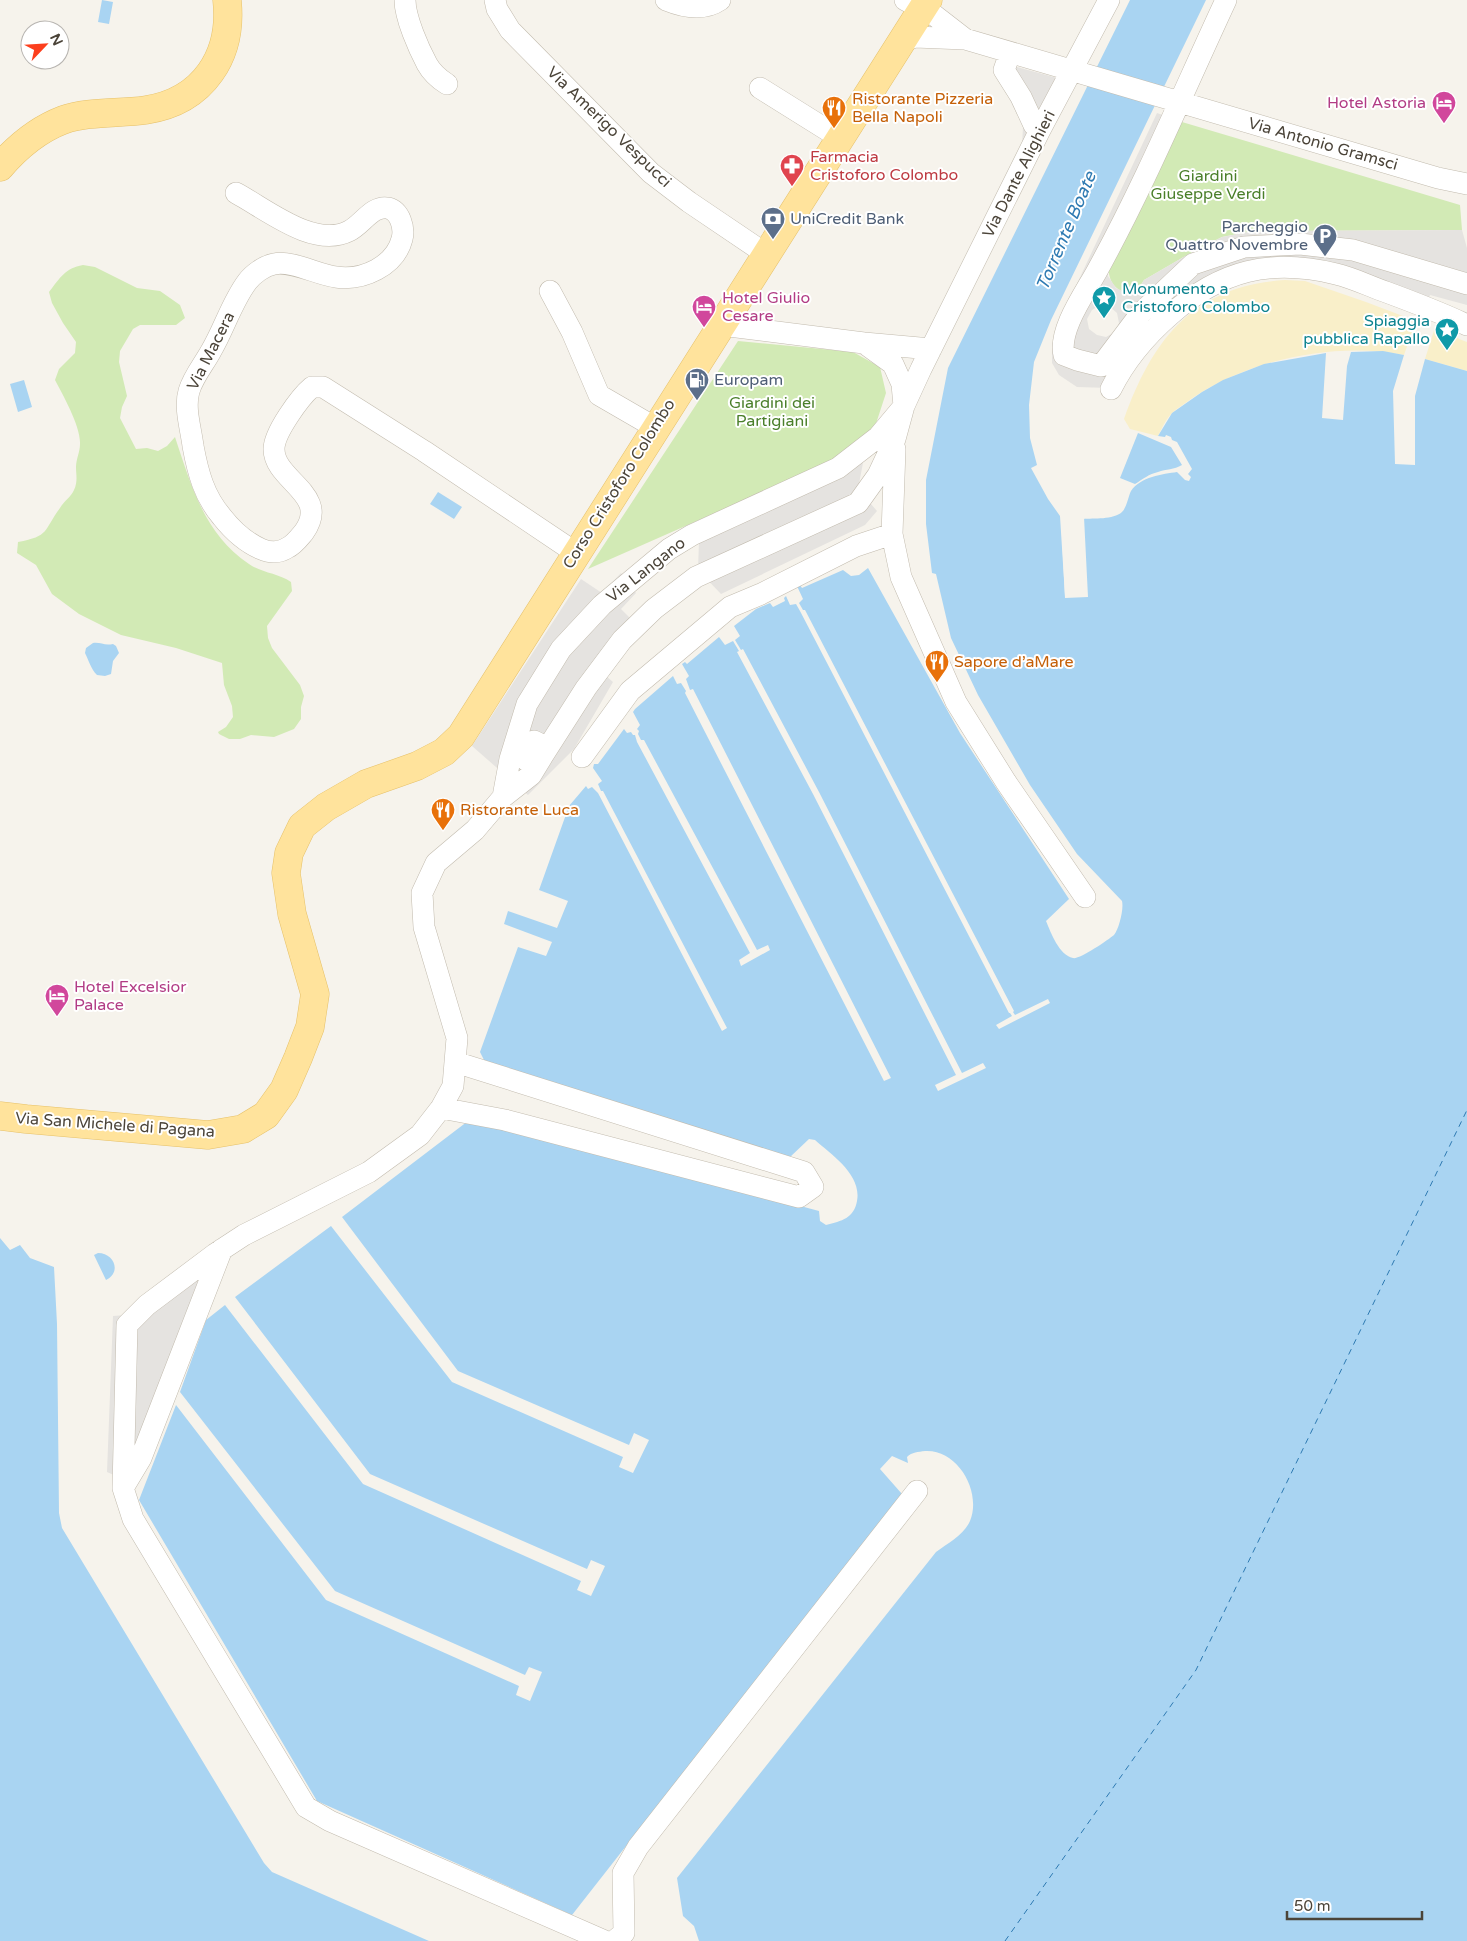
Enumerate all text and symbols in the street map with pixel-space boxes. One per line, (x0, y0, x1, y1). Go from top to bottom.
north arrow (20, 20, 70, 70)
text: N (46, 31, 66, 48)
street label: Via Amerigo Vespucci (543, 62, 675, 192)
place label: Ristorante Pizzeria Bella Napoli (852, 89, 993, 127)
hotel icon: Hotel Astoria (1431, 90, 1457, 124)
place label: Hotel Astoria (1327, 93, 1426, 113)
restaurant icon: Ristorante Pizzeria Bella Napoli (821, 95, 847, 129)
street label: Via Dante Alighieri (978, 107, 1060, 241)
street label: Via Antonio Gramsci (1246, 113, 1400, 175)
place label: Farmacia Cristoforo Colombo (810, 147, 958, 185)
pharmacy icon: Farmacia Cristoforo Colombo (779, 153, 805, 187)
park label: Giardini Giuseppe Verdi (1150, 166, 1266, 204)
water label: Torrente Boate (1031, 168, 1101, 294)
bank icon: UniCredit Bank (760, 206, 786, 240)
place label: UniCredit Bank (790, 209, 905, 229)
place label: Parcheggio Quattro Novembre (1165, 217, 1308, 255)
parking icon: Parcheggio Quattro Novembre (1312, 223, 1338, 257)
place label: Monumento a Cristoforo Colombo (1122, 279, 1270, 317)
place icon: Monumento a Cristoforo Colombo (1091, 285, 1117, 319)
place label: Hotel Giulio Cesare (722, 288, 810, 326)
hotel icon: Hotel Giulio Cesare (691, 294, 717, 328)
street label: Via Macera (183, 309, 239, 393)
place label: Spiaggia pubblica Rapallo (1303, 311, 1430, 349)
place icon: Spiaggia pubblica Rapallo (1434, 317, 1460, 351)
fuel station icon: Europam (684, 367, 710, 401)
place label: Europam (714, 370, 783, 390)
park label: Giardini dei Partigiani (729, 393, 815, 431)
street label: Corso Cristoforo Colombo (558, 395, 680, 573)
street label: Via Langano (603, 533, 689, 607)
restaurant icon: Sapore d’aMare (924, 649, 950, 683)
place label: Sapore d’aMare (954, 652, 1074, 672)
restaurant icon: Ristorante Luca (430, 797, 456, 831)
place label: Ristorante Luca (460, 800, 579, 820)
place label: Hotel Excelsior Palace (74, 977, 187, 1015)
hotel icon: Hotel Excelsior Palace (44, 983, 70, 1017)
street label: Via San Michele di Pagana (15, 1108, 215, 1142)
scale bar (1287, 1888, 1422, 1920)
text: 50 m (1294, 1897, 1331, 1915)

